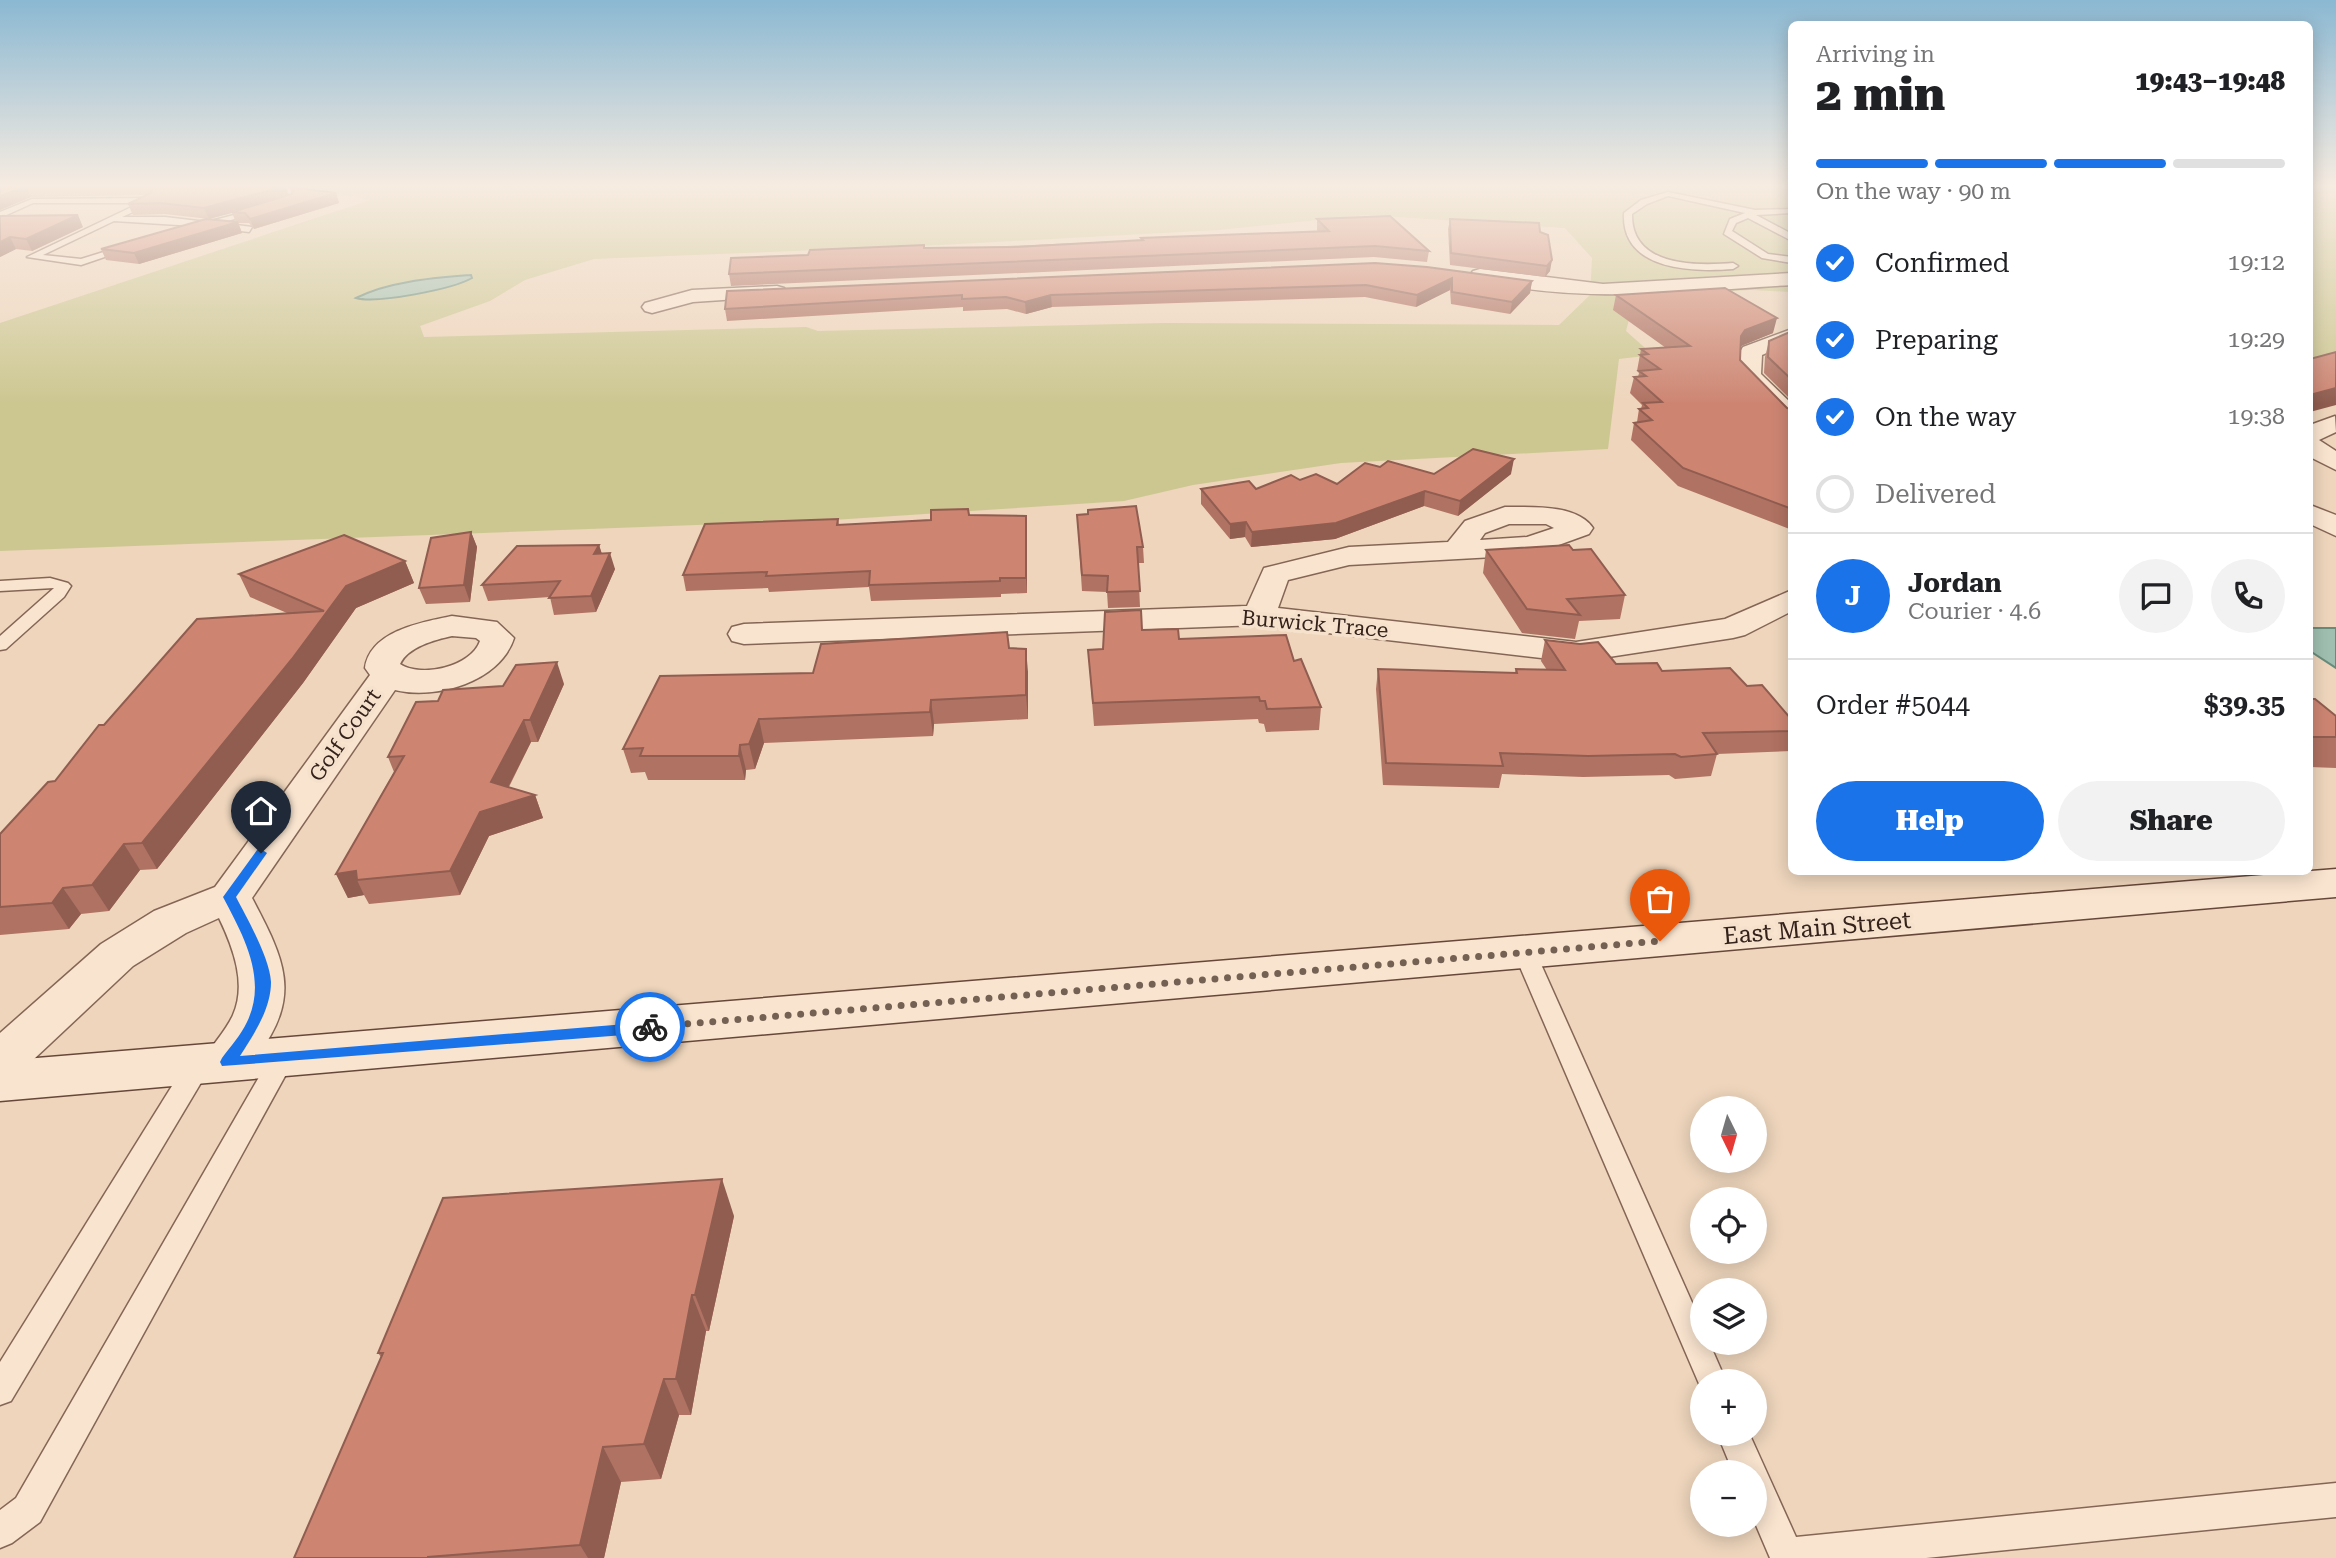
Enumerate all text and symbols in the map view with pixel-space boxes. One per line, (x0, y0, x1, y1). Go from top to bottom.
text: Arriving in (1816, 41, 1935, 68)
text: 19:43–19:48 (2135, 66, 2285, 96)
text: 2 min (1816, 67, 1945, 121)
text: On the way · 90 m (1816, 178, 2011, 205)
icon: check (1816, 244, 1854, 282)
text: Confirmed (1875, 248, 2010, 278)
text: 19:12 (2228, 249, 2285, 276)
icon: check (1816, 321, 1854, 359)
text: Preparing (1875, 325, 1998, 355)
text: 19:29 (2228, 326, 2285, 353)
icon: check (1816, 398, 1854, 436)
text: On the way (1875, 402, 2016, 432)
text: 19:38 (2228, 403, 2285, 430)
text: Delivered (1875, 479, 1996, 509)
button: chat (2119, 559, 2193, 633)
button: phone (2211, 559, 2285, 633)
text: Jordan (1908, 568, 2002, 598)
text: J (1845, 581, 1861, 611)
text: Courier · 4.6 (1908, 598, 2041, 625)
street label: Burwick Trace (1241, 606, 1389, 642)
street label: Golf Court (304, 684, 386, 786)
text: Order #5044 (1816, 690, 1970, 720)
text: $39.35 (2204, 690, 2285, 720)
pin (231, 781, 291, 853)
button: Help (1816, 781, 2044, 861)
button: Share (2058, 781, 2285, 861)
icon: home (242, 792, 280, 830)
pin (1630, 869, 1690, 941)
icon: bag (1641, 880, 1679, 918)
street label: East Main Street (1722, 906, 1912, 950)
courier (615, 992, 685, 1062)
icon: bike (631, 1008, 669, 1046)
north arrow (1690, 1096, 1768, 1172)
map controls (1690, 1096, 1767, 1537)
button: locate (1690, 1187, 1767, 1264)
button: layers (1690, 1278, 1767, 1355)
button: + (1690, 1369, 1767, 1446)
button: − (1690, 1460, 1767, 1537)

